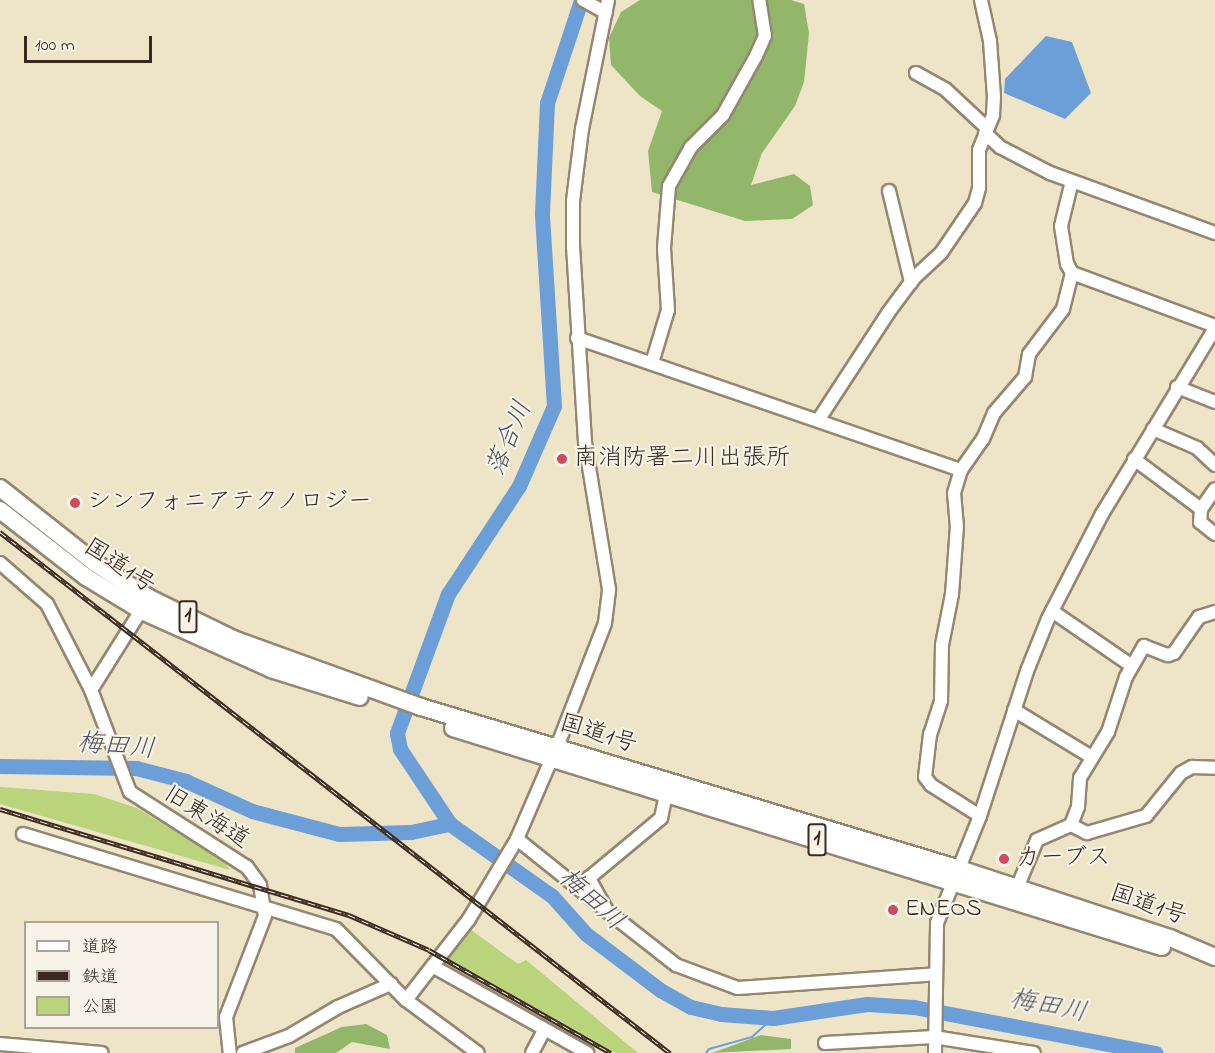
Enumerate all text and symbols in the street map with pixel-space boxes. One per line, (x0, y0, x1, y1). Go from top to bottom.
scale bar (27, 24, 154, 62)
text: 100 m (35, 33, 75, 59)
water label: 落合川 (481, 397, 541, 481)
place label: 南消防署二川出張所 (574, 445, 790, 473)
marker: 南消防署二川出張所 (555, 452, 569, 466)
place label: シンフォニアテクノロジー (87, 489, 375, 517)
marker: シンフォニアテクノロジー (68, 496, 82, 510)
street label: 国道1号 (78, 533, 160, 601)
road number: 1 (178, 598, 198, 636)
street label: 国道1号 (556, 710, 640, 760)
water label: 梅田川 (76, 729, 156, 767)
street label: 旧東海道 (158, 780, 254, 856)
road number: 1 (806, 821, 828, 859)
place label: カーブス (1016, 845, 1112, 873)
marker: カーブス (997, 852, 1011, 866)
water label: 梅田川 (551, 863, 629, 939)
street label: 国道1号 (1106, 879, 1190, 933)
place label: ENEOS (905, 896, 981, 924)
marker: ENEOS (886, 903, 900, 917)
legend (24, 921, 219, 1029)
text: 道路 (82, 935, 118, 961)
text: 鉄道 (82, 965, 118, 991)
water label: 梅田川 (1007, 985, 1089, 1031)
text: 公園 (82, 995, 118, 1021)

